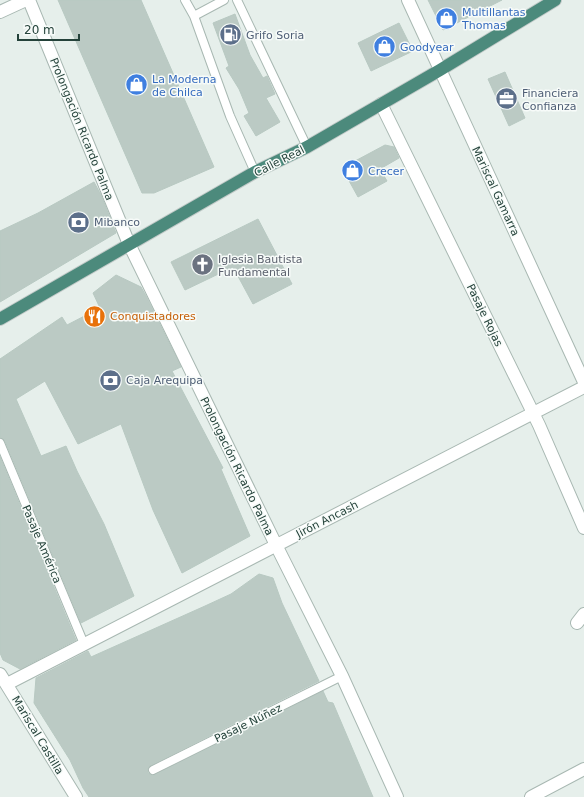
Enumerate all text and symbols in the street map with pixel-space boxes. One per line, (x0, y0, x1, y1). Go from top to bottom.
shop icon: Multillantas Thomas (434, 5, 460, 31)
place label: Multillantas Thomas (461, 6, 526, 32)
scale bar (18, 16, 79, 42)
fuel station icon: Grifo Soria (217, 22, 243, 48)
text: 20 m (24, 23, 55, 37)
place label: Grifo Soria (246, 29, 304, 42)
shop icon: Goodyear (372, 34, 398, 60)
place label: Goodyear (400, 41, 454, 54)
street label: Prolongación Ricardo Palma (47, 56, 116, 202)
shop icon: La Moderna de Chilca (123, 72, 149, 98)
place label: La Moderna de Chilca (152, 73, 216, 99)
office icon: Financiera Confianza (494, 86, 520, 112)
place label: Financiera Confianza (522, 87, 578, 113)
street label: Calle Real (252, 143, 306, 180)
street label: Mariscal Gamarra (469, 144, 522, 238)
shop icon: Crecer (340, 158, 366, 184)
place label: Crecer (368, 165, 405, 178)
bank icon: Mibanco (66, 209, 92, 235)
place label: Mibanco (94, 216, 140, 229)
church icon: Iglesia Bautista Fundamental (189, 252, 215, 278)
place label: Iglesia Bautista Fundamental (218, 253, 303, 279)
street label: Pasaje Rojas (464, 282, 505, 349)
restaurant icon: Conquistadores (81, 303, 107, 329)
place label: Conquistadores (110, 310, 196, 323)
bank icon: Caja Arequipa (97, 367, 123, 393)
place label: Caja Arequipa (126, 374, 203, 387)
street label: Prolongación Ricardo Palma (197, 395, 276, 538)
street label: Jirón Ancash (293, 498, 360, 541)
street label: Pasaje América (19, 503, 64, 585)
street label: Mariscal Castilla (9, 694, 66, 777)
street label: Pasaje Núñez (212, 701, 284, 745)

